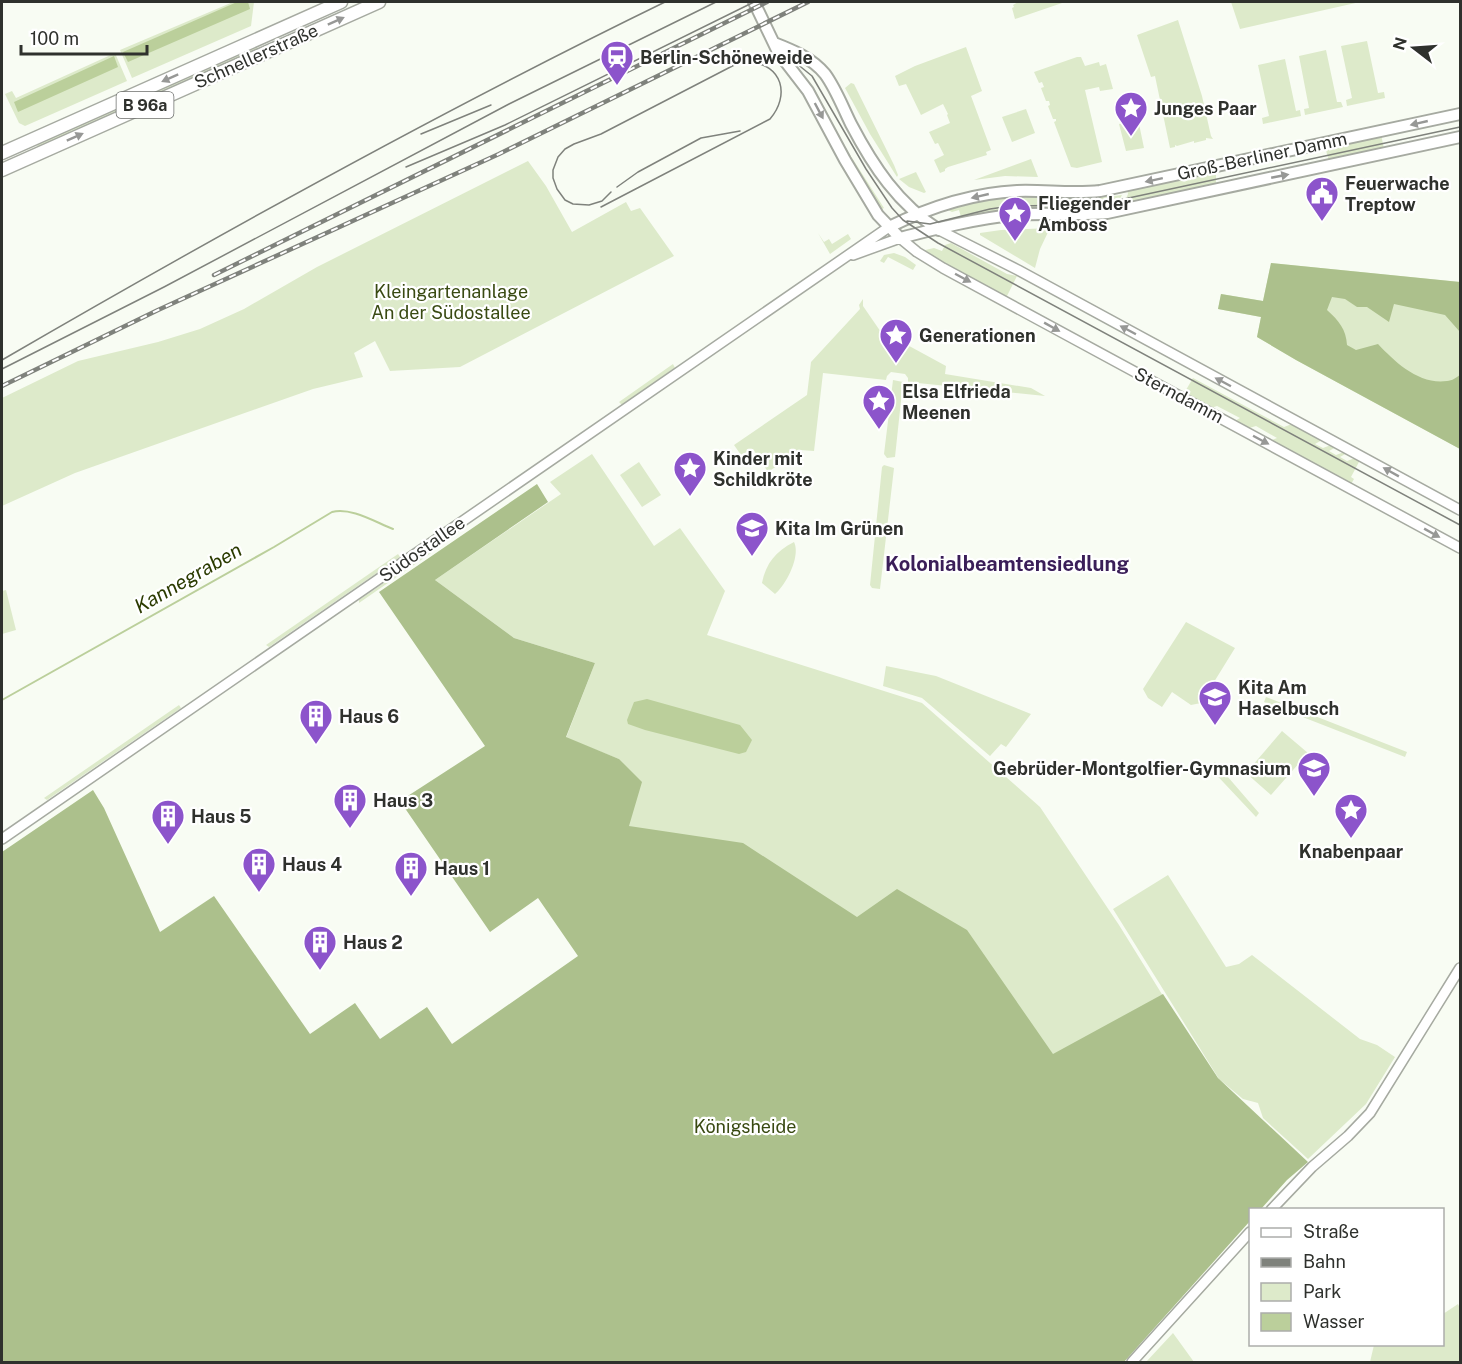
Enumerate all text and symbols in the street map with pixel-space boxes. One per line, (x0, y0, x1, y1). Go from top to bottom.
one-way arrow (327, 16, 345, 26)
scale bar (21, 18, 147, 56)
north arrow (1384, 18, 1444, 78)
street label: Schnellerstraße (191, 19, 321, 93)
text: 100 m (30, 28, 79, 49)
text: N (1389, 35, 1411, 53)
station icon: Berlin-Schöneweide (599, 39, 635, 86)
place label: Berlin-Schöneweide (640, 47, 813, 68)
one-way arrow (162, 73, 179, 82)
place icon: Junges Paar (1113, 90, 1149, 137)
road number: B 96a (116, 92, 174, 118)
place label: Junges Paar (1154, 98, 1257, 119)
one-way arrow (814, 103, 824, 120)
one-way arrow (1409, 119, 1428, 128)
street label: Groß-Berliner Damm (1175, 128, 1349, 184)
one-way arrow (67, 133, 84, 142)
one-way arrow (1271, 171, 1290, 180)
place label: Feuerwache Treptow (1345, 173, 1450, 215)
public building icon: Feuerwache Treptow (1304, 175, 1340, 222)
one-way arrow (1144, 176, 1163, 185)
one-way arrow (971, 191, 989, 201)
place label: Fliegender Amboss (1038, 193, 1131, 235)
place icon: Fliegender Amboss (997, 195, 1033, 242)
one-way arrow (955, 273, 972, 283)
park label: Kleingartenanlage An der Südostallee (371, 281, 531, 323)
place icon: Generationen (878, 317, 914, 364)
one-way arrow (1044, 322, 1061, 332)
place label: Generationen (919, 325, 1036, 346)
one-way arrow (1119, 325, 1136, 335)
street label: Sterndamm (1131, 363, 1227, 427)
one-way arrow (1215, 377, 1232, 387)
place label: Elsa Elfrieda Meenen (902, 381, 1011, 423)
place icon: Elsa Elfrieda Meenen (861, 383, 897, 430)
one-way arrow (1253, 435, 1270, 445)
place label: Kinder mit Schildkröte (713, 448, 813, 490)
place icon: Kinder mit Schildkröte (672, 450, 708, 497)
one-way arrow (1382, 467, 1399, 477)
school or university icon: Kita Im Grünen (734, 510, 770, 557)
street label: Südostallee (375, 512, 469, 586)
place label: Kita Im Grünen (775, 518, 904, 539)
one-way arrow (1424, 528, 1441, 538)
water label: Kannegraben (130, 538, 246, 618)
district label: Kolonialbeamtensiedlung (885, 552, 1129, 576)
place label: Kita Am Haselbusch (1238, 677, 1339, 719)
school or university icon: Kita Am Haselbusch (1197, 679, 1233, 726)
building icon: Haus 6 (298, 698, 334, 745)
place label: Haus 6 (339, 706, 399, 727)
school or university icon: Gebrüder-Montgolfier-Gymnasium (1296, 750, 1332, 797)
place label: Gebrüder-Montgolfier-Gymnasium (993, 758, 1291, 779)
building icon: Haus 3 (332, 782, 368, 829)
place label: Haus 3 (373, 790, 433, 811)
place icon: Knabenpaar (1333, 792, 1369, 839)
building icon: Haus 5 (150, 798, 186, 845)
place label: Haus 5 (191, 806, 251, 827)
place label: Knabenpaar (1299, 841, 1404, 862)
building icon: Haus 4 (241, 846, 277, 893)
building icon: Haus 1 (393, 850, 429, 897)
place label: Haus 4 (282, 854, 342, 875)
place label: Haus 1 (434, 858, 490, 879)
building icon: Haus 2 (302, 924, 338, 971)
place label: Haus 2 (343, 932, 403, 953)
park label: Königsheide (694, 1116, 796, 1137)
legend (1249, 1208, 1444, 1346)
text: Straße (1303, 1221, 1359, 1242)
text: Bahn (1303, 1251, 1346, 1272)
text: Park (1303, 1281, 1341, 1302)
text: Wasser (1303, 1311, 1365, 1332)

